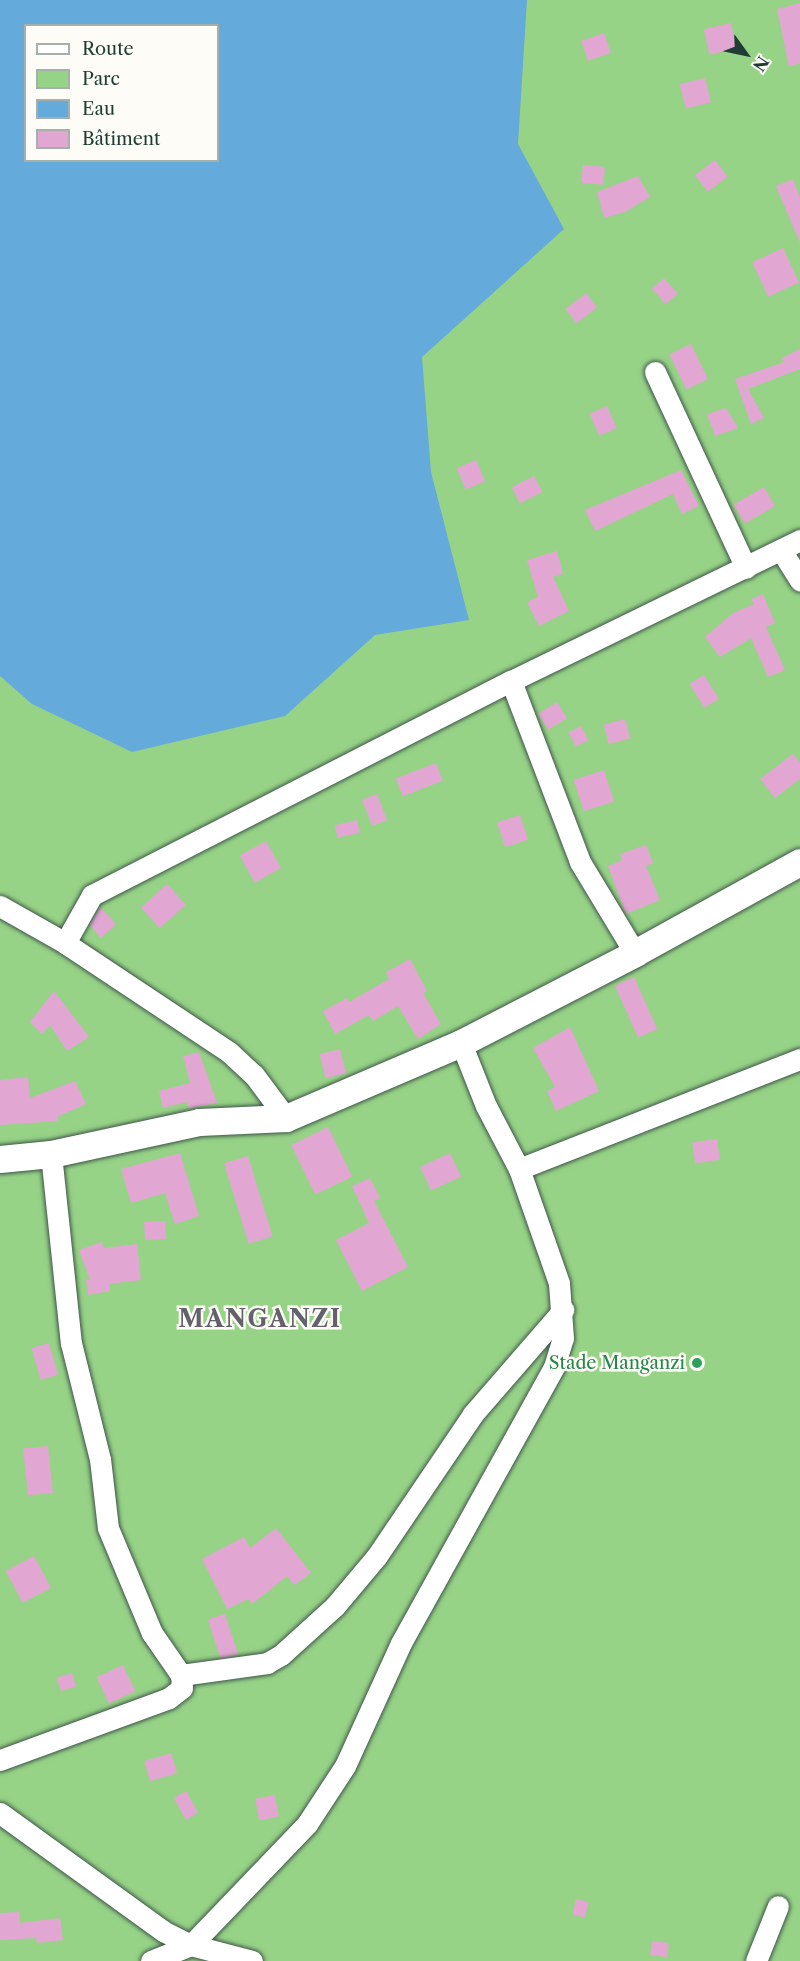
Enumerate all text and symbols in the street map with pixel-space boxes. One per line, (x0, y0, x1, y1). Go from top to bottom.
legend (24, 24, 219, 162)
north arrow (716, 24, 776, 84)
text: Route (82, 38, 134, 60)
text: N (749, 53, 773, 75)
text: Parc (82, 68, 120, 90)
text: Eau (82, 98, 115, 120)
text: Bâtiment (82, 128, 160, 150)
district label: MANGANZI (178, 1305, 342, 1333)
place label: Stade Manganzi (549, 1352, 685, 1374)
marker: Stade Manganzi (690, 1356, 704, 1370)

